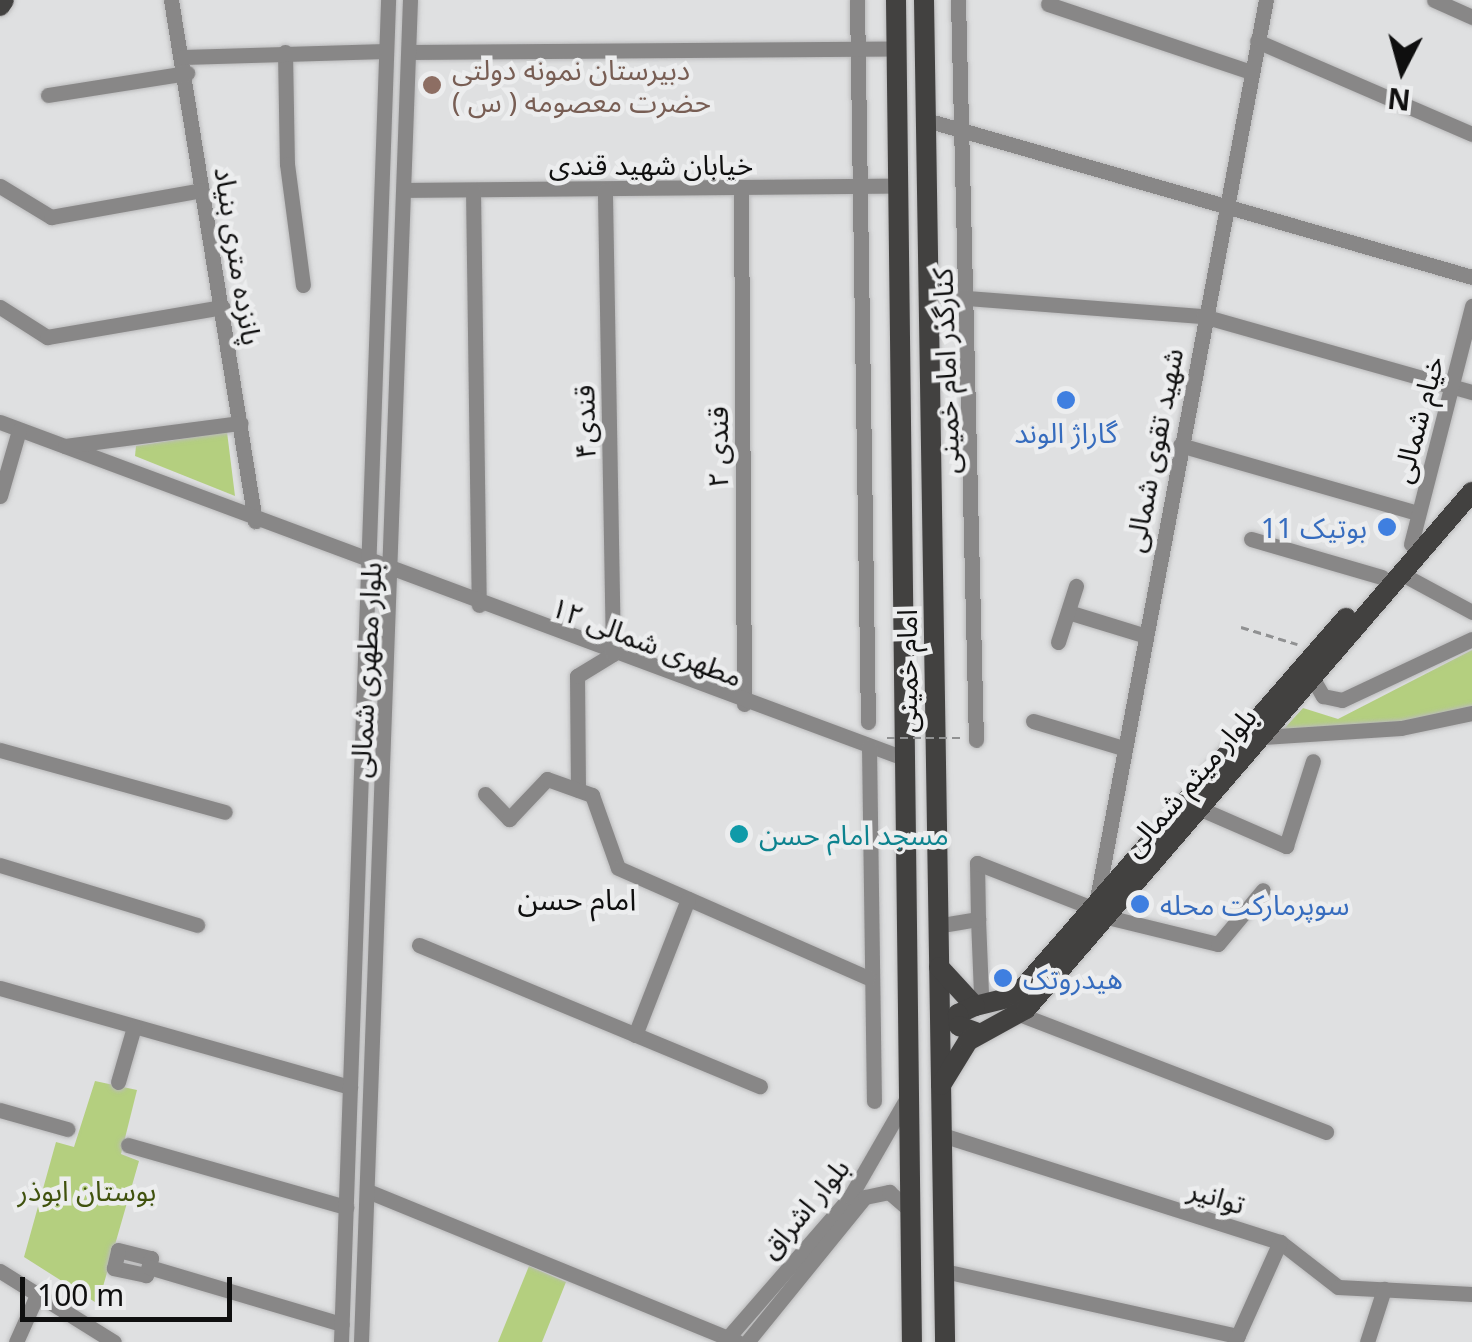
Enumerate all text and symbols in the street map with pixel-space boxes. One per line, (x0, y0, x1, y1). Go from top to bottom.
north arrow (1352, 20, 1452, 120)
place label: دبیرستان نمونه دولتی حضرت معصومه ( س ) (452, 52, 711, 118)
marker: دبیرستان نمونه دولتی حضرت معصومه ( س ) (421, 74, 443, 96)
text: N (1386, 80, 1412, 120)
street label: خیابان شهید قندی (549, 147, 753, 181)
street label: پانزده متری بنیاد (208, 164, 270, 348)
street label: کنارگذر امام خمینی (925, 267, 965, 475)
street label: شهید تقوی شمالی (1117, 345, 1189, 555)
street label: خیام شمالی (1384, 352, 1450, 486)
street label: قندی۴ (567, 385, 601, 459)
marker: گاراژ الوند (1055, 389, 1077, 411)
street label: قندی ۲ (700, 406, 734, 488)
place label: گاراژ الوند (1014, 415, 1118, 449)
place label: بوتیک 11 (1261, 510, 1367, 544)
marker: بوتیک 11 (1376, 516, 1398, 538)
street label: بلوار مطهری شمالی (343, 561, 387, 779)
street label: مطهری شمالی ۱۲ (547, 589, 747, 693)
street label: امام خمینی (889, 609, 923, 733)
street label: بلوار میثم شمالی (1115, 700, 1263, 862)
place label: مسجد امام حسن (759, 817, 949, 851)
marker: مسجد امام حسن (728, 823, 750, 845)
district label: امام حسن (517, 881, 637, 917)
place label: سوپرمارکت محله (1160, 887, 1349, 921)
marker: سوپرمارکت محله (1129, 893, 1151, 915)
place label: هیدروتک (1023, 961, 1123, 995)
marker: هیدروتک (992, 967, 1014, 989)
street label: بلوار اشراق (752, 1151, 856, 1265)
street label: توانیر (1185, 1172, 1249, 1220)
park label: بوستان ابوذر (18, 1173, 156, 1207)
scale bar (25, 1257, 238, 1319)
text: 100 m (37, 1274, 124, 1315)

